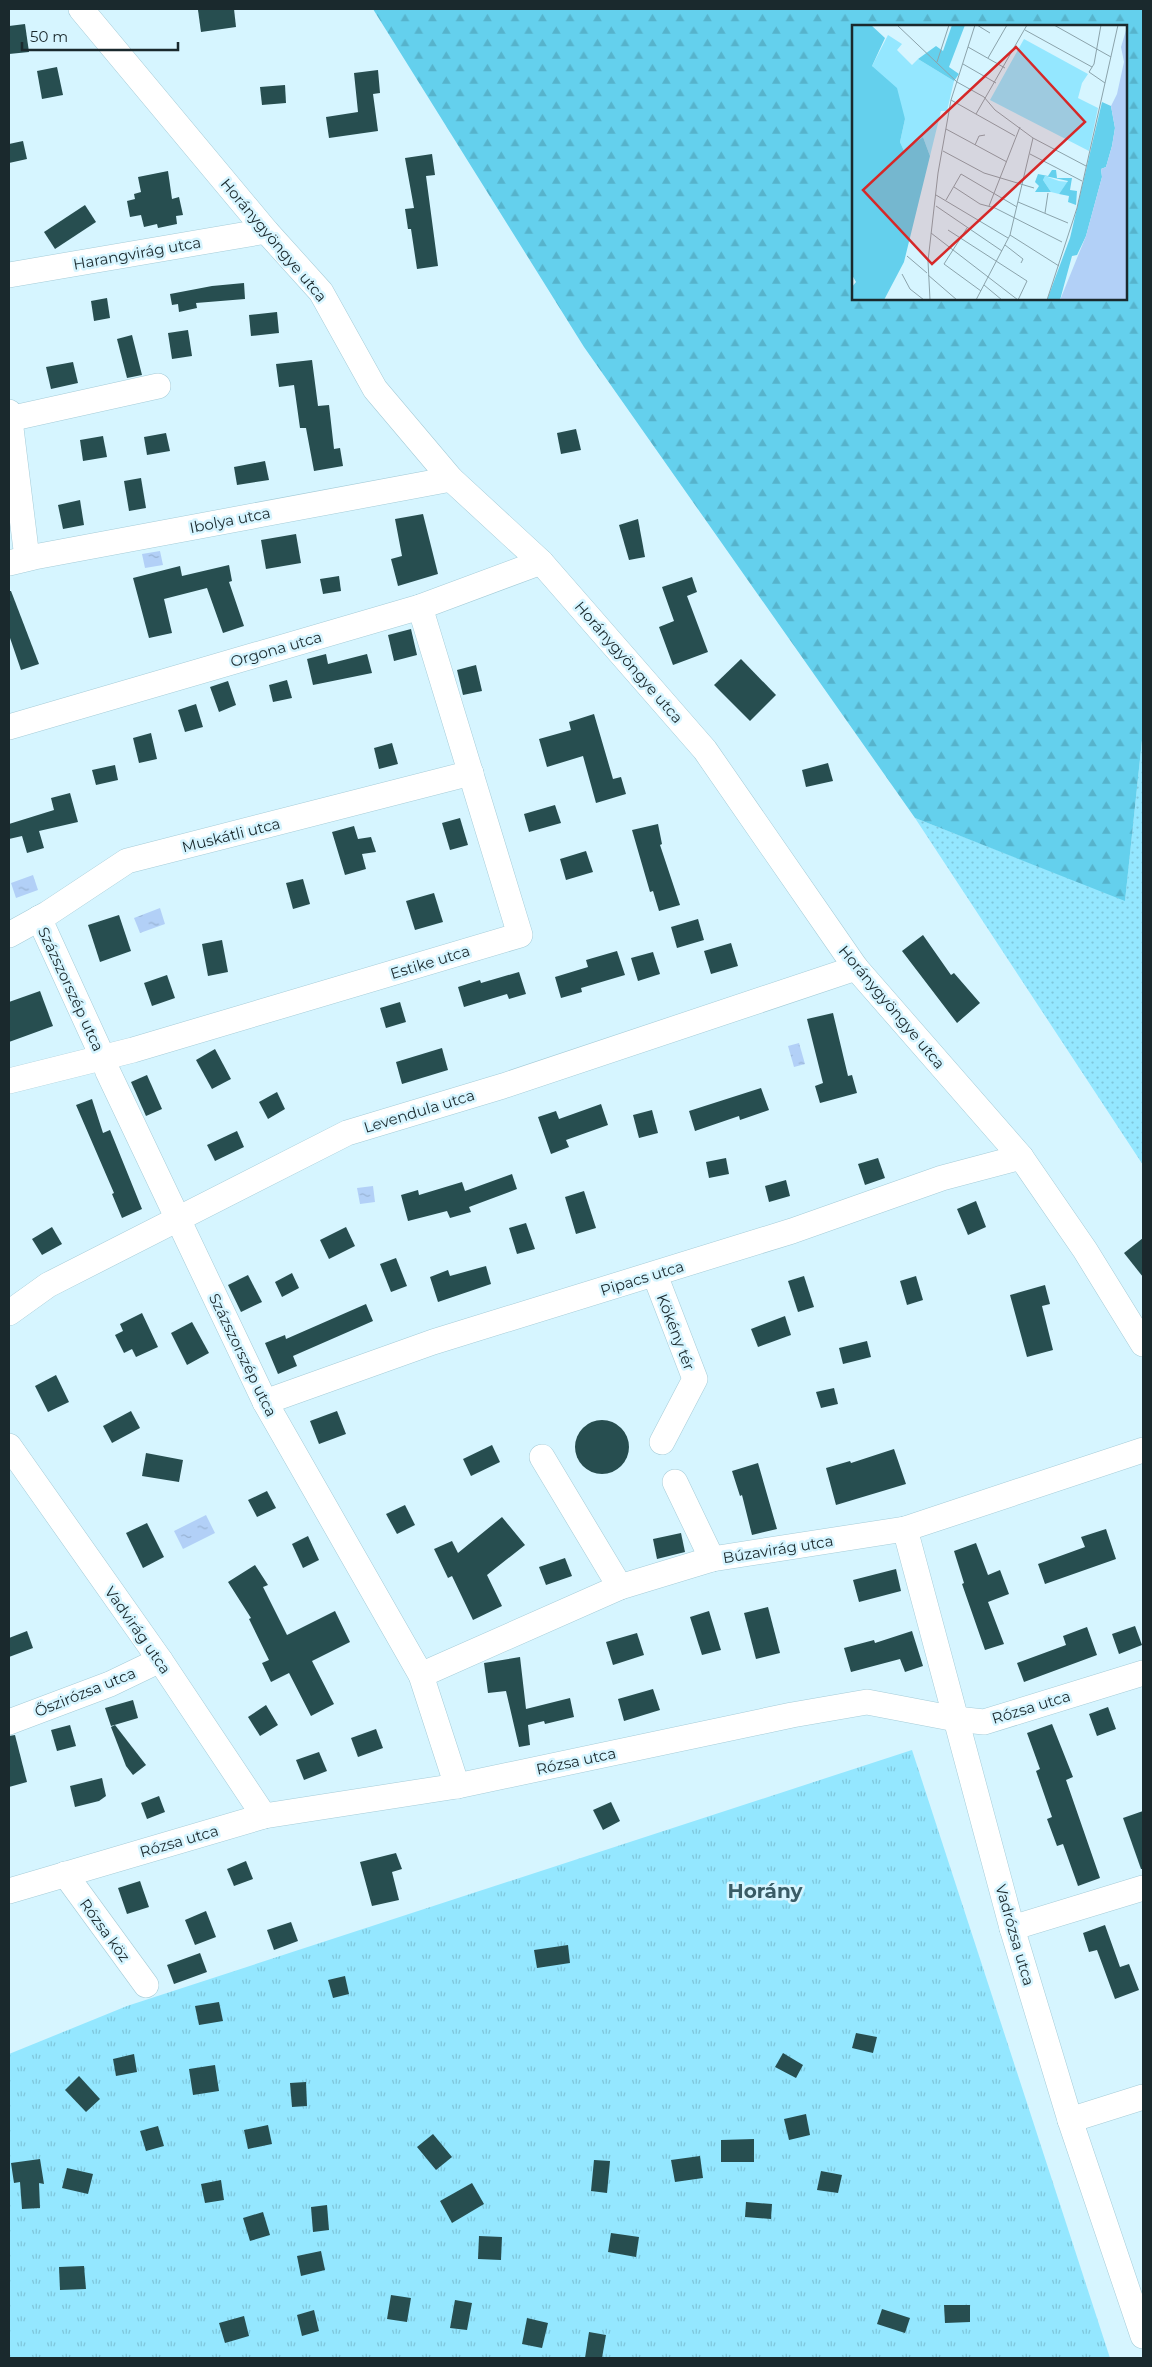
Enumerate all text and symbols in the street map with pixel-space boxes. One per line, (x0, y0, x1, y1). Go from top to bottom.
scale bar (22, 20, 179, 52)
inset map (852, 25, 1127, 300)
text: 50 m (30, 27, 68, 46)
street label: Horánygyöngye utca (217, 174, 331, 306)
street label: Harangvirág utca (72, 232, 202, 274)
street label: Ibolya utca (188, 503, 272, 537)
street label: Horánygyöngye utca (571, 597, 687, 727)
street label: Orgona utca (228, 627, 324, 671)
street label: Muskátli utca (180, 814, 282, 856)
street label: Százszorszép utca (34, 924, 108, 1054)
street label: Estike utca (388, 941, 472, 983)
street label: Horánygyöngye utca (835, 941, 949, 1073)
street label: Levendula utca (361, 1085, 477, 1137)
street label: Pipacs utca (598, 1256, 686, 1300)
street label: Százszorszép utca (205, 1290, 281, 1420)
street label: Kökény tér (653, 1291, 699, 1373)
street label: Búzavirág utca (721, 1531, 835, 1567)
street label: Vadvirág utca (101, 1583, 175, 1677)
street label: Őszirózsa utca (32, 1663, 138, 1721)
street label: Rózsa utca (989, 1686, 1073, 1728)
street label: Rózsa utca (534, 1743, 618, 1779)
street label: Rózsa utca (137, 1821, 221, 1861)
district label: Horány (727, 1879, 804, 1903)
street label: Vadrózsa utca (991, 1882, 1039, 1988)
street label: Rózsa köz (76, 1895, 134, 1966)

